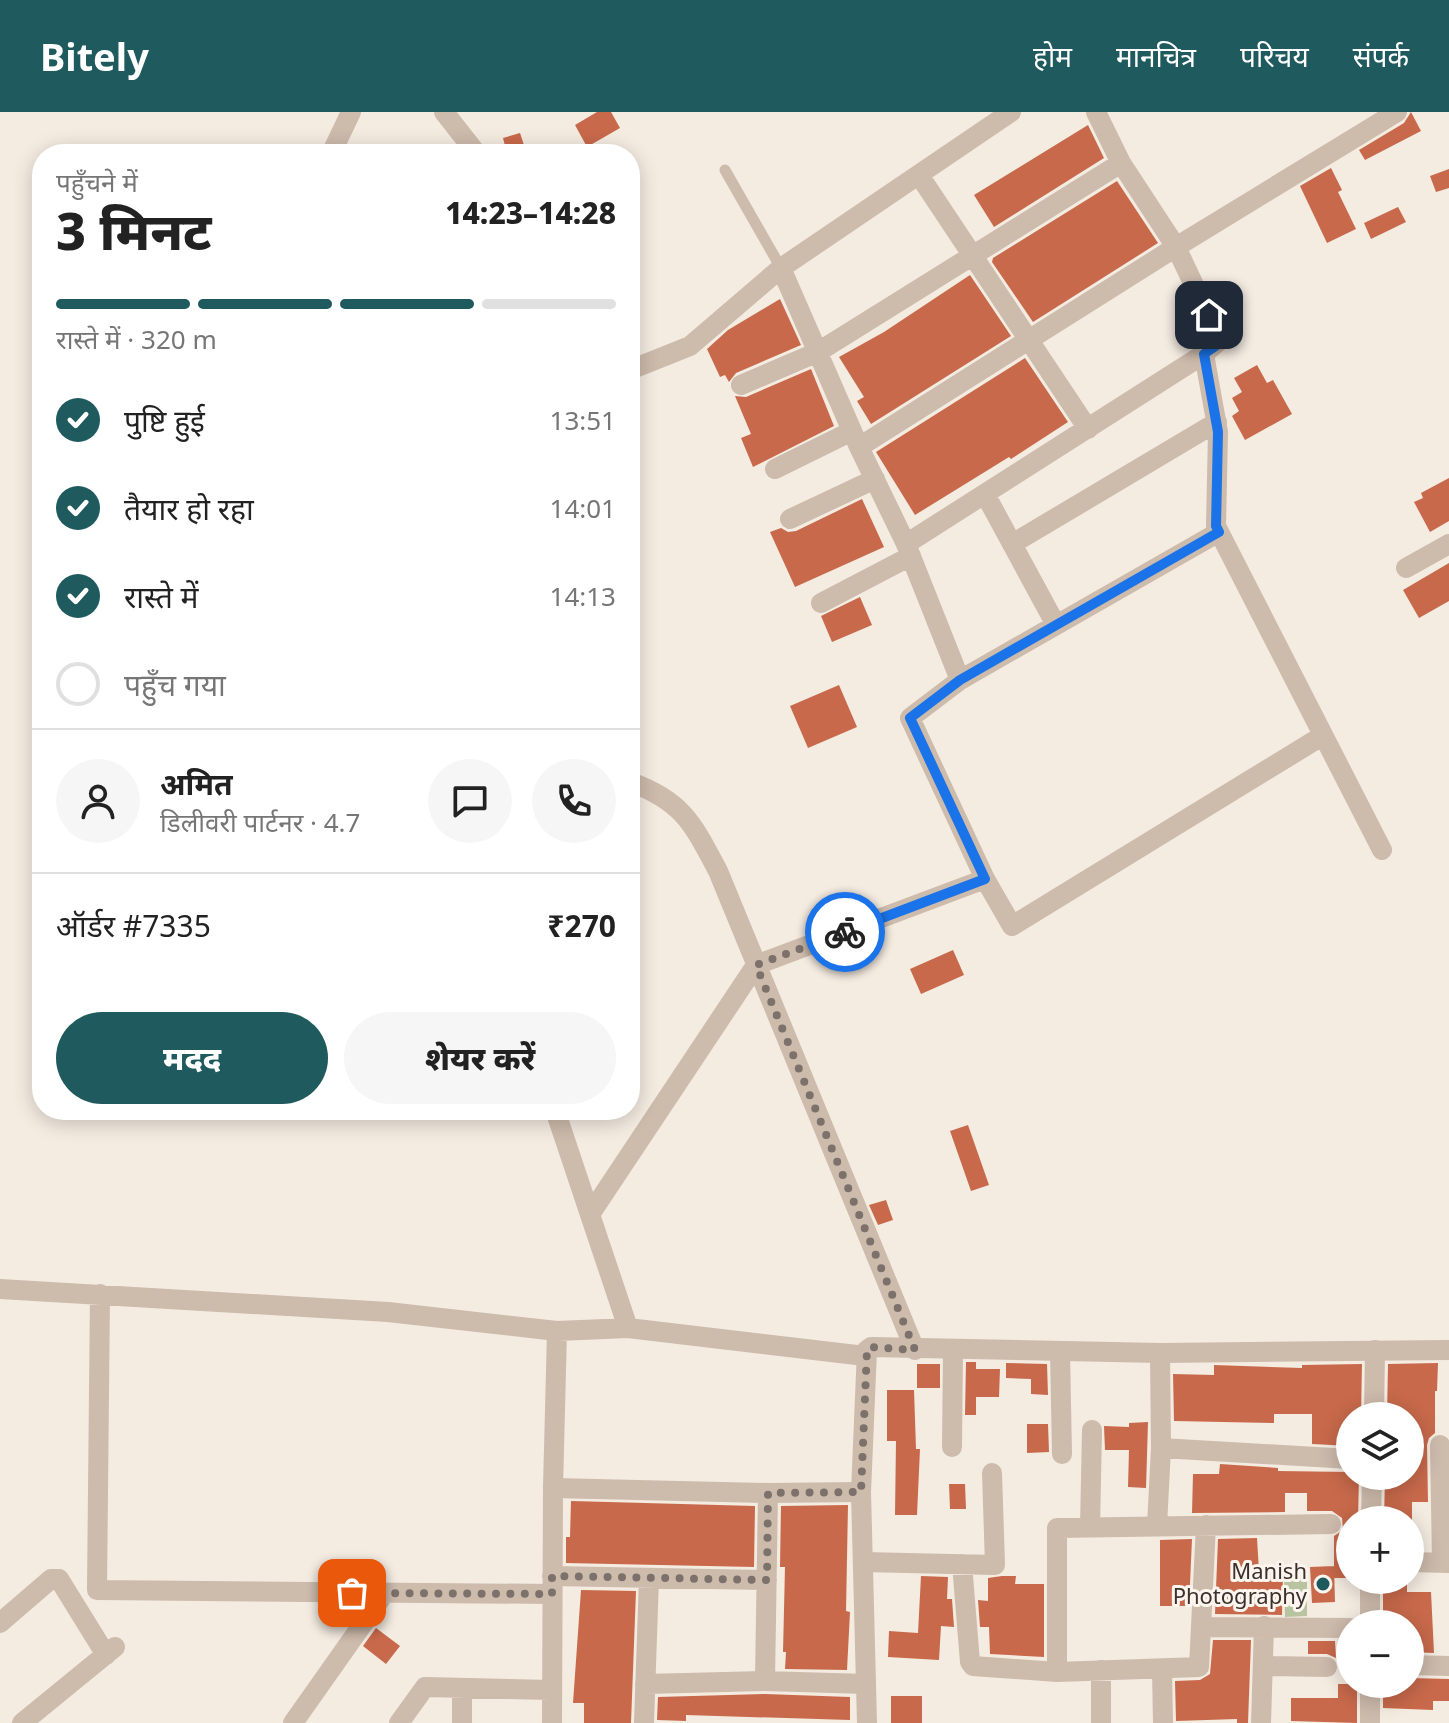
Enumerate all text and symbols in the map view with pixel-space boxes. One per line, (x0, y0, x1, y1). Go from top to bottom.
text: Bitely (40, 30, 149, 82)
text: होम (1033, 37, 1072, 75)
text: मानचित्र (1116, 37, 1196, 75)
text: परिचय (1240, 37, 1309, 75)
text: संपर्क (1353, 37, 1409, 75)
text: पहुँचने में (56, 164, 138, 200)
text: 14:23–14:28 (445, 192, 616, 233)
text: 3 मिनट (56, 194, 212, 265)
pin (1175, 281, 1243, 349)
icon: home (1187, 293, 1231, 337)
text: रास्ते में · 320 m (56, 321, 217, 357)
icon: check (56, 398, 100, 442)
text: पुष्टि हुई (124, 400, 205, 441)
text: 13:51 (550, 402, 616, 438)
icon: check (56, 486, 100, 530)
text: तैयार हो रहा (124, 488, 254, 529)
text: 14:01 (550, 490, 616, 526)
icon: check (56, 574, 100, 618)
text: रास्ते में (124, 576, 199, 617)
text: 14:13 (550, 578, 616, 614)
text: पहुँच गया (124, 664, 226, 705)
button: person (56, 759, 140, 843)
button: chat (428, 759, 512, 843)
button: phone (532, 759, 616, 843)
text: अमित (160, 763, 233, 804)
text: डिलीवरी पार्टनर · 4.7 (160, 804, 360, 840)
courier (805, 892, 885, 972)
text: ऑर्डर #7335 (56, 905, 211, 946)
text: ₹270 (547, 905, 616, 946)
icon: bike (823, 910, 867, 954)
button: मदद (56, 1012, 328, 1104)
button: शेयर करें (344, 1012, 616, 1104)
map controls (1336, 1402, 1424, 1698)
button: layers (1336, 1402, 1424, 1490)
button: + (1336, 1506, 1424, 1594)
place label: Manish Photography (1173, 1555, 1308, 1610)
pin (318, 1559, 386, 1627)
icon: bag (330, 1571, 374, 1615)
marker: Manish Photography (1314, 1575, 1332, 1593)
button: − (1336, 1610, 1424, 1698)

